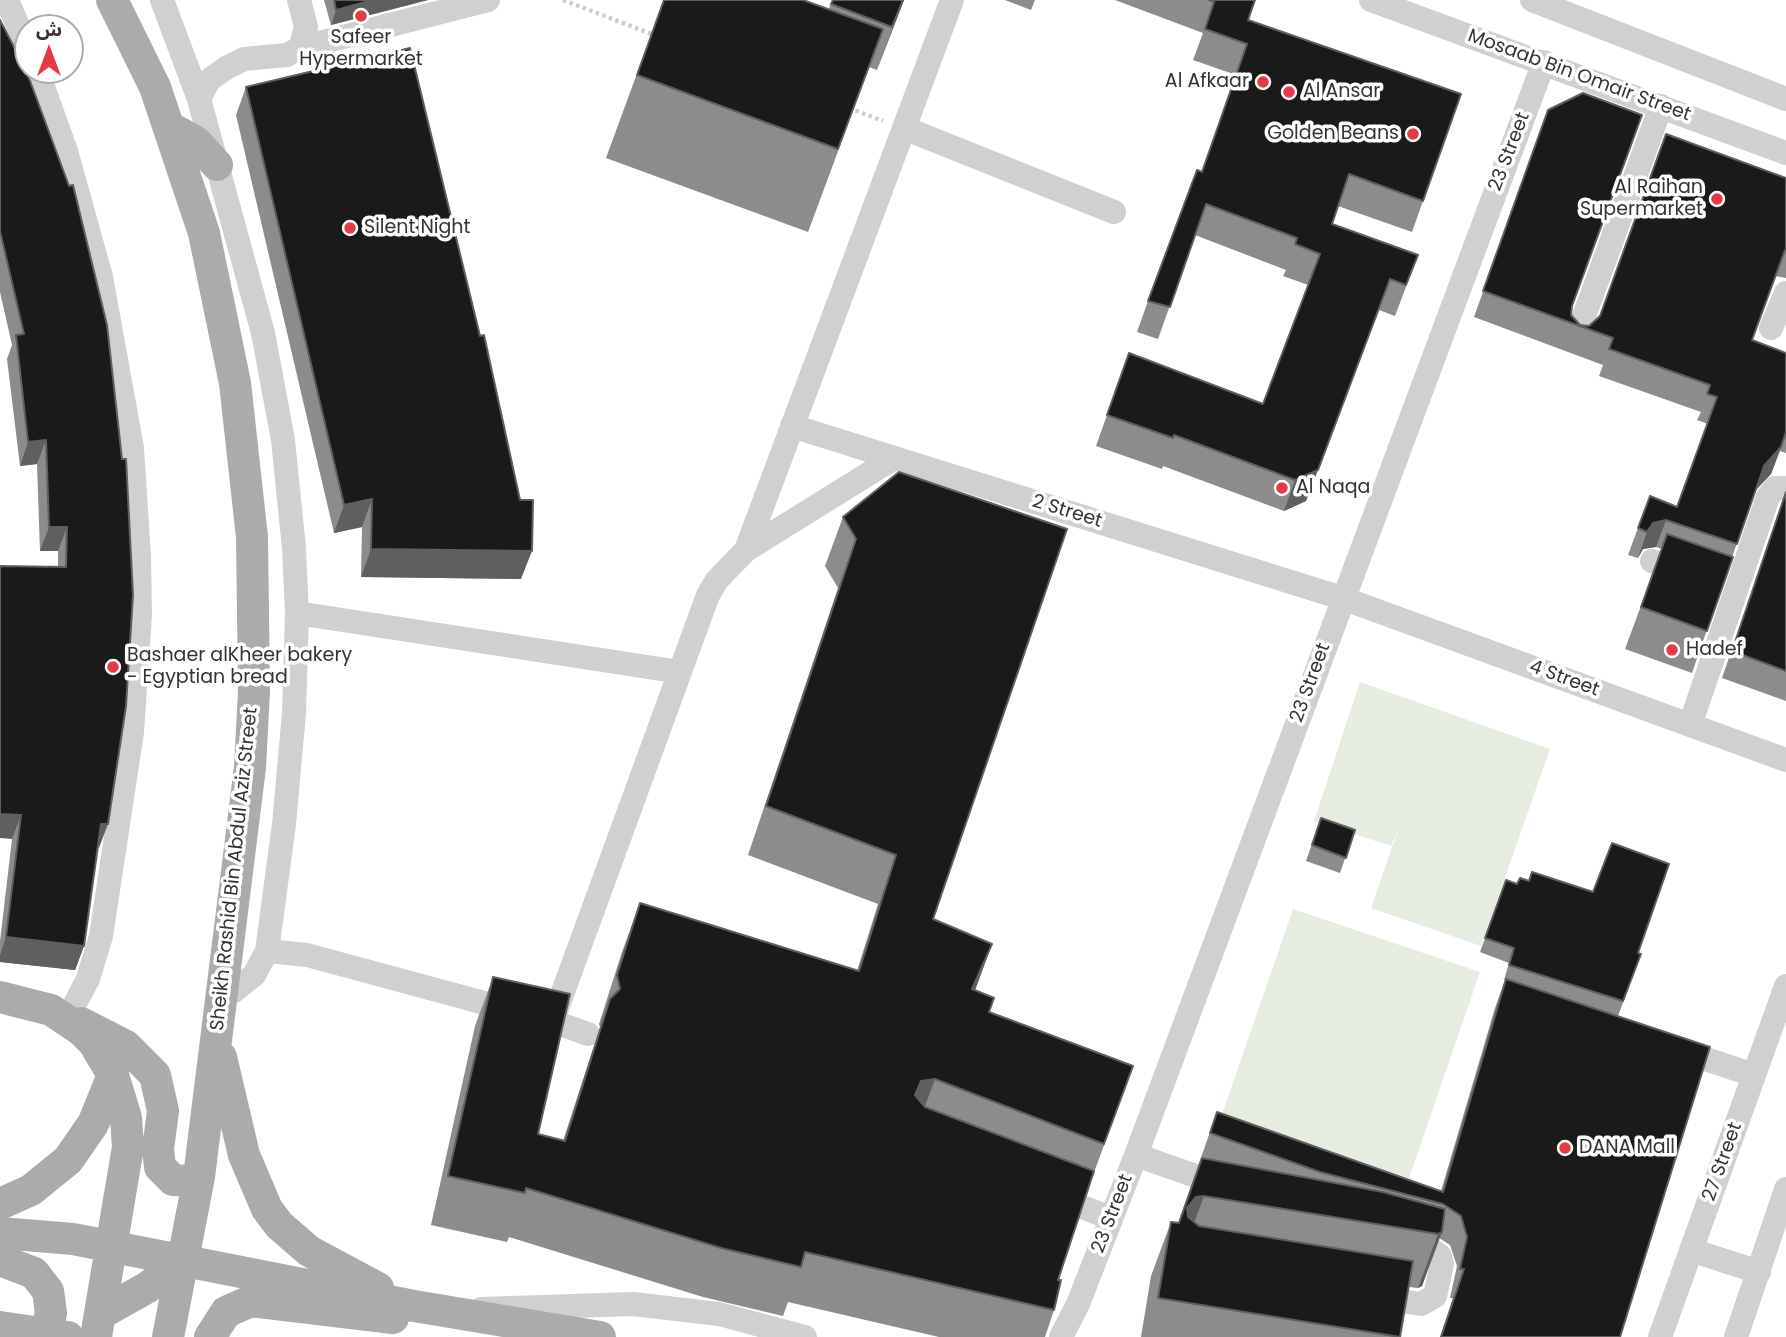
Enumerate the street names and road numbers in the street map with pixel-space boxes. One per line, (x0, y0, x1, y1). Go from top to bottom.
street label: Mosaab Bin Omair Street (1464, 25, 1694, 127)
street label: 23 Street (1485, 109, 1535, 195)
street label: 2 Street (1029, 491, 1105, 533)
street label: 23 Street (1286, 640, 1336, 726)
street label: 4 Street (1526, 656, 1602, 702)
street label: Sheikh Rashid Bin Abdul Aziz Street (207, 706, 263, 1032)
street label: 27 Street (1698, 1120, 1748, 1204)
street label: 23 Street (1088, 1171, 1138, 1257)

